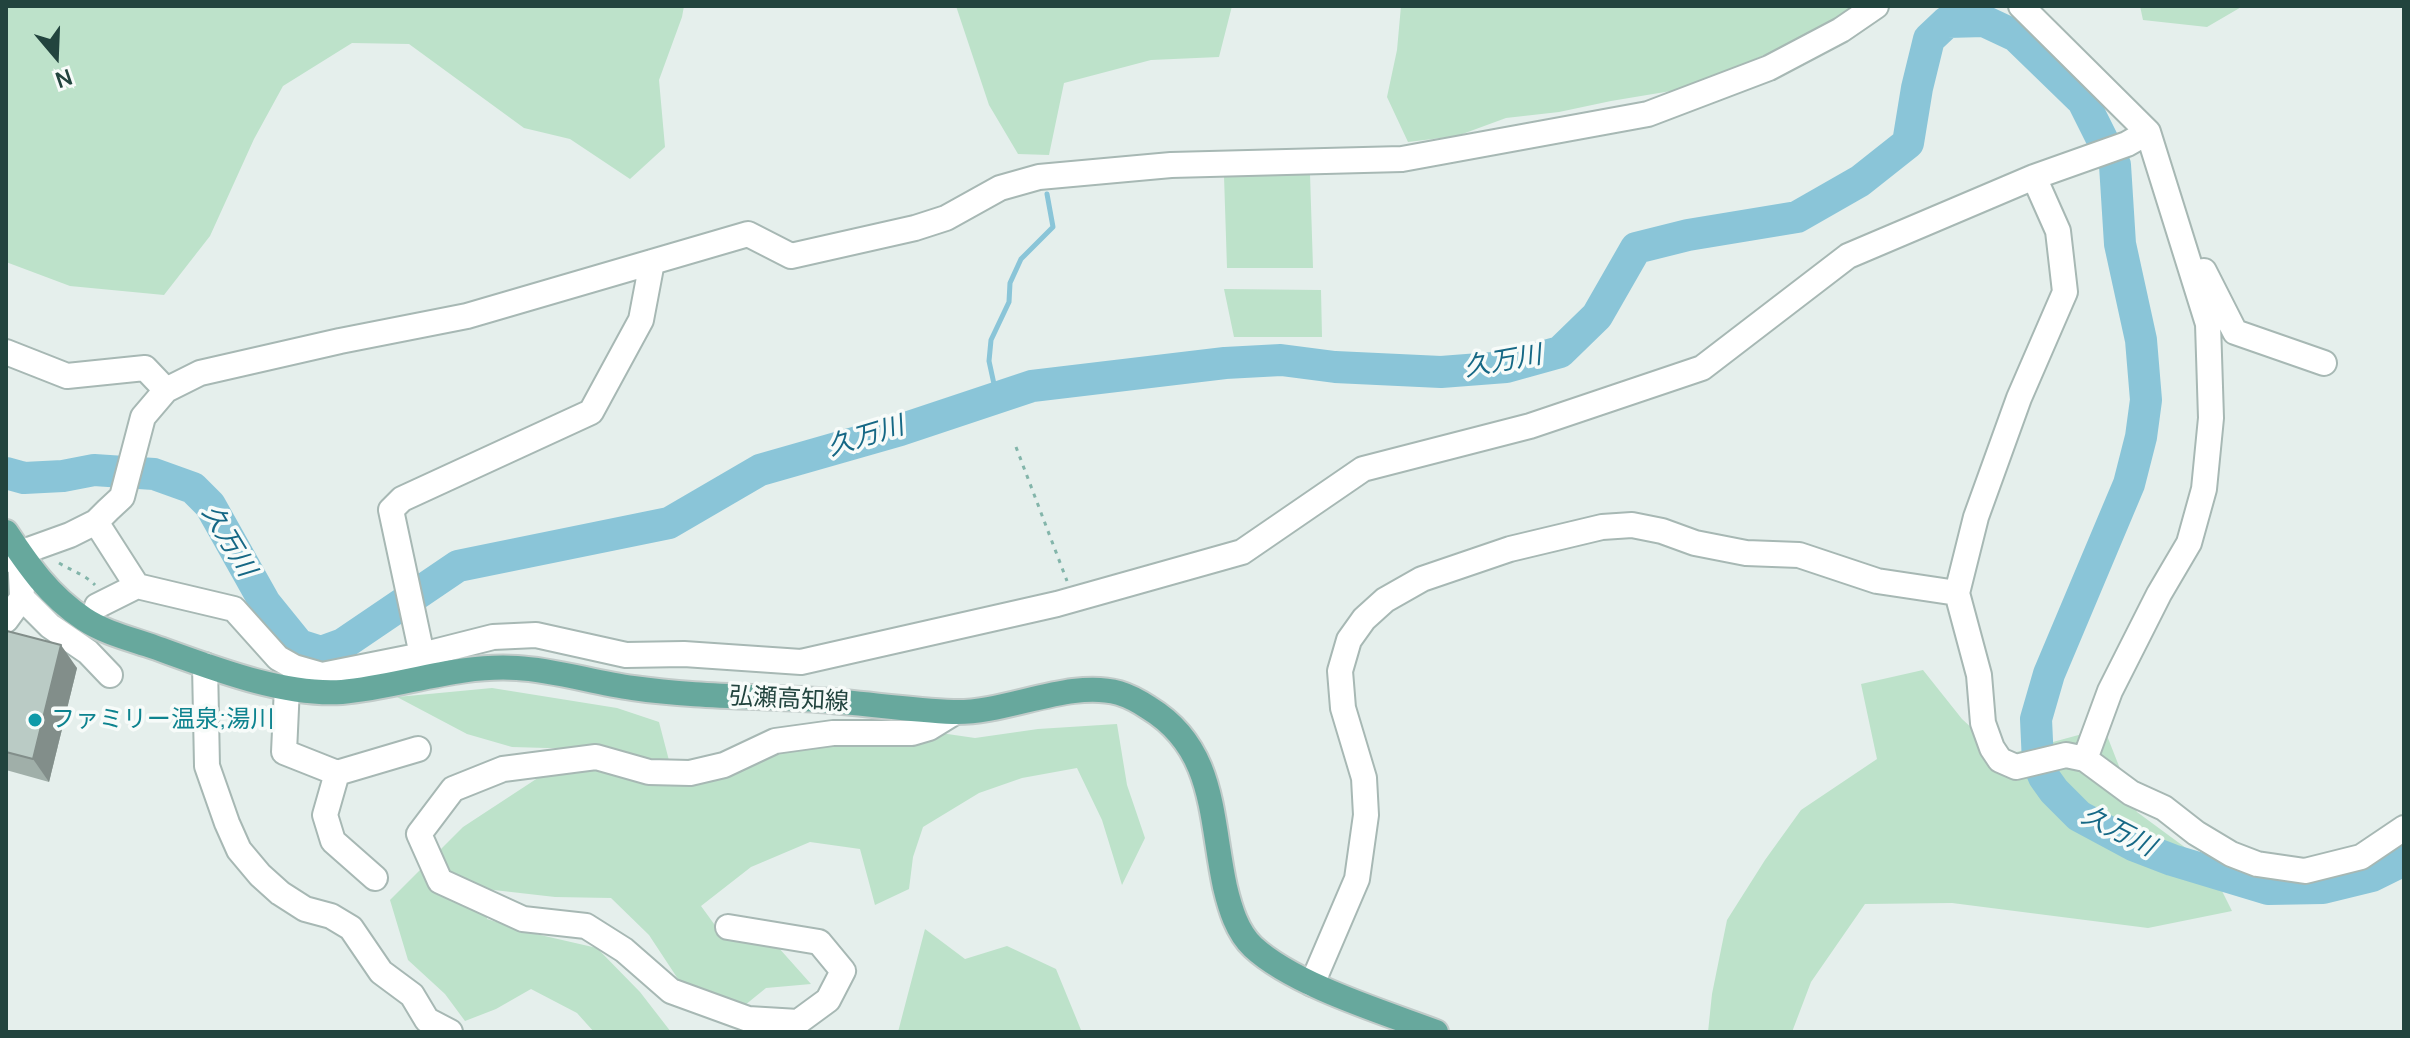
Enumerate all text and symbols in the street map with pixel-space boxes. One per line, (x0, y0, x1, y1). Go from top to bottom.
north arrow (16, 16, 96, 96)
text: N (51, 62, 76, 95)
water label: 久万川 (1462, 340, 1544, 384)
water label: 久万川 (824, 411, 908, 463)
water label: 久万川 (195, 500, 261, 582)
street label: 弘瀬高知線 (728, 682, 850, 718)
place label: ファミリー温泉;湯川 (51, 706, 274, 734)
marker: ファミリー温泉;湯川 (26, 711, 44, 729)
water label: 久万川 (2076, 800, 2160, 864)

